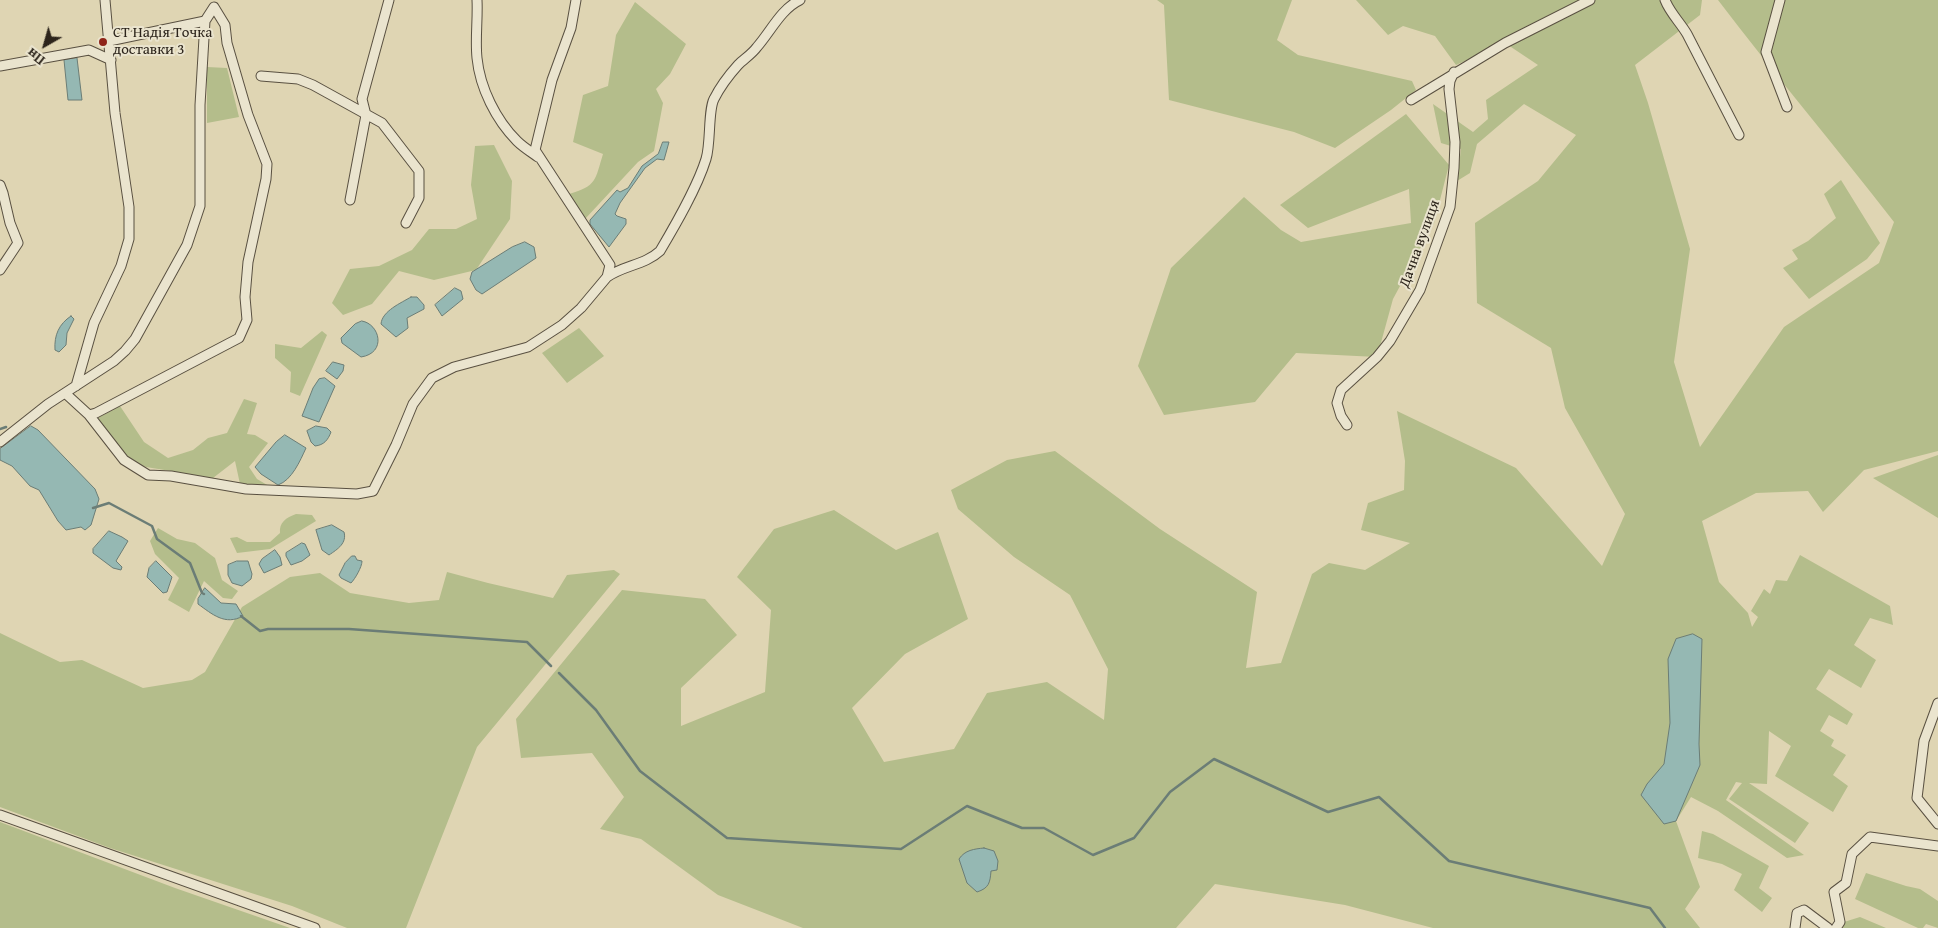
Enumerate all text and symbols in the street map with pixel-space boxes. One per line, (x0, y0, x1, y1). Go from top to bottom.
north arrow (20, 20, 70, 70)
place label: СТ Надія Точка доставки 3 (113, 24, 212, 59)
marker: СТ Надія Точка доставки 3 (97, 36, 109, 48)
text: Пн (23, 43, 49, 70)
street label: Дачна вулиця (1396, 198, 1444, 290)

